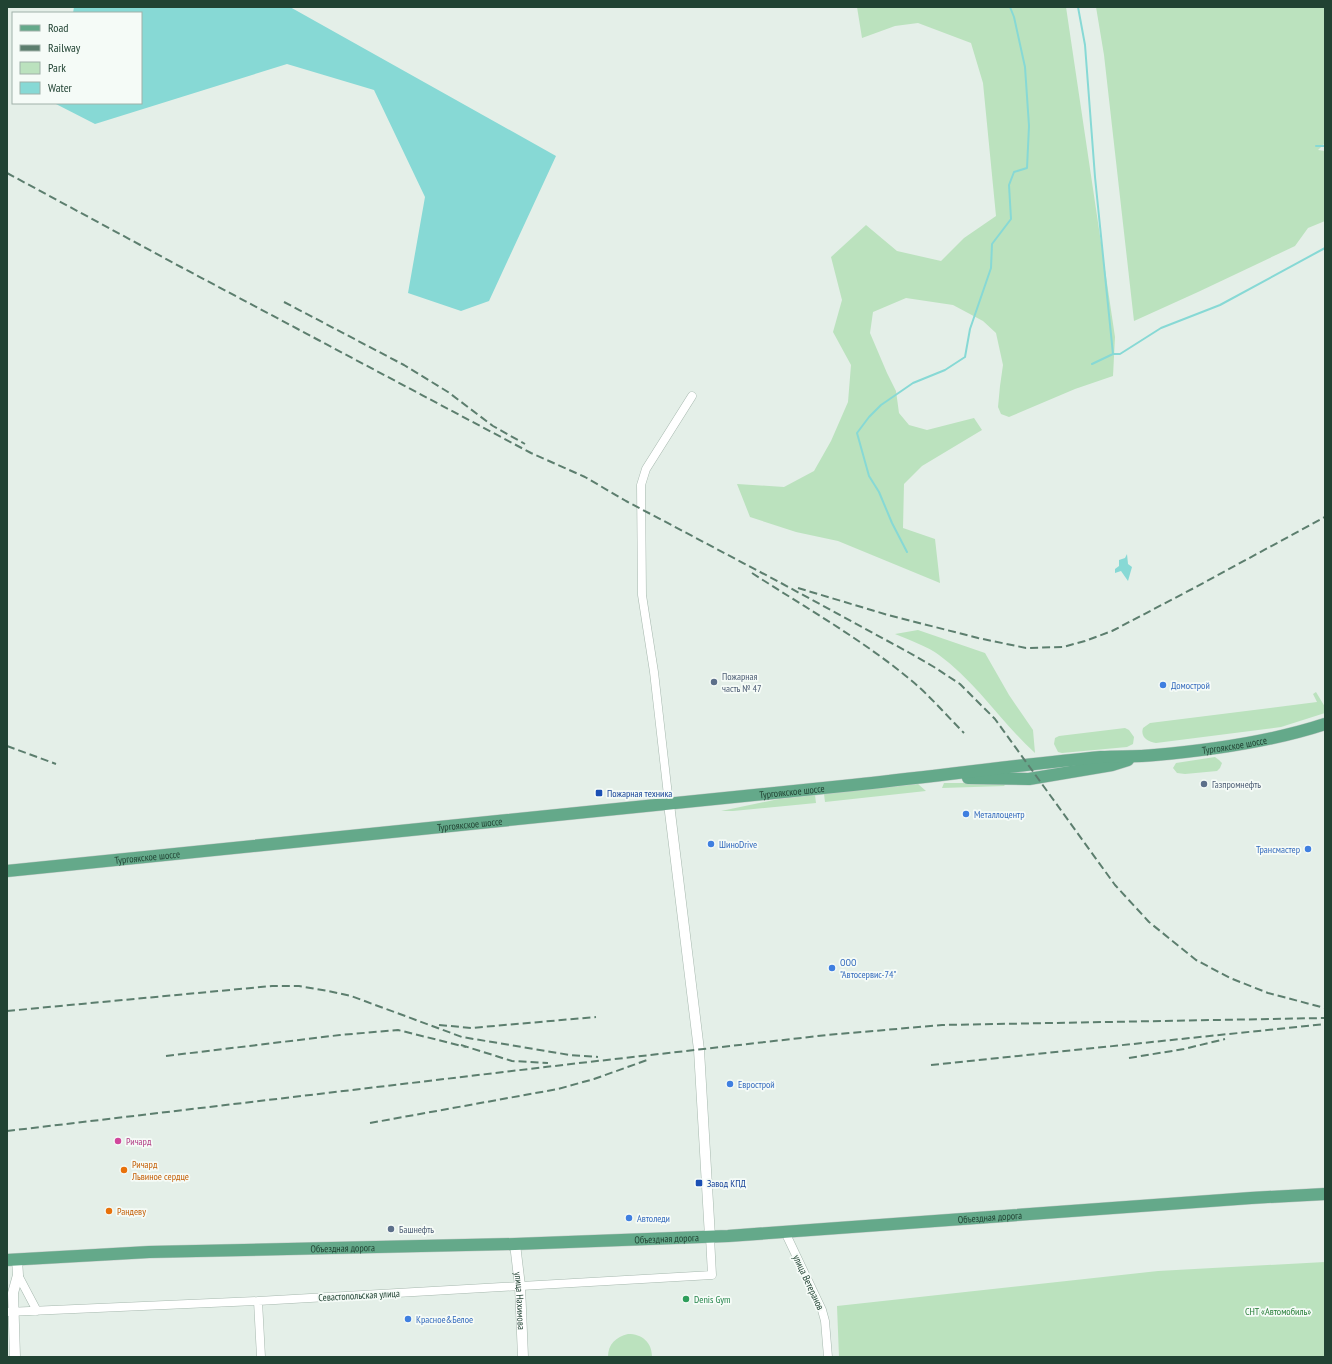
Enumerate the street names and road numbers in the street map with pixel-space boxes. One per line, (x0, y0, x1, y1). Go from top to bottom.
street label: Тургоякское шоссе (1201, 734, 1268, 757)
street label: Тургоякское шоссе (759, 782, 825, 801)
street label: Тургоякское шоссе (436, 815, 503, 834)
street label: Тургоякское шоссе (114, 847, 181, 867)
street label: Объездная дорога (957, 1209, 1023, 1226)
street label: Объездная дорога (634, 1231, 699, 1247)
street label: Объездная дорога (310, 1241, 375, 1255)
street label: улица Ветеранов (790, 1252, 827, 1312)
street label: улица Нахимова (511, 1271, 528, 1330)
street label: Севастопольская улица (318, 1287, 400, 1304)

